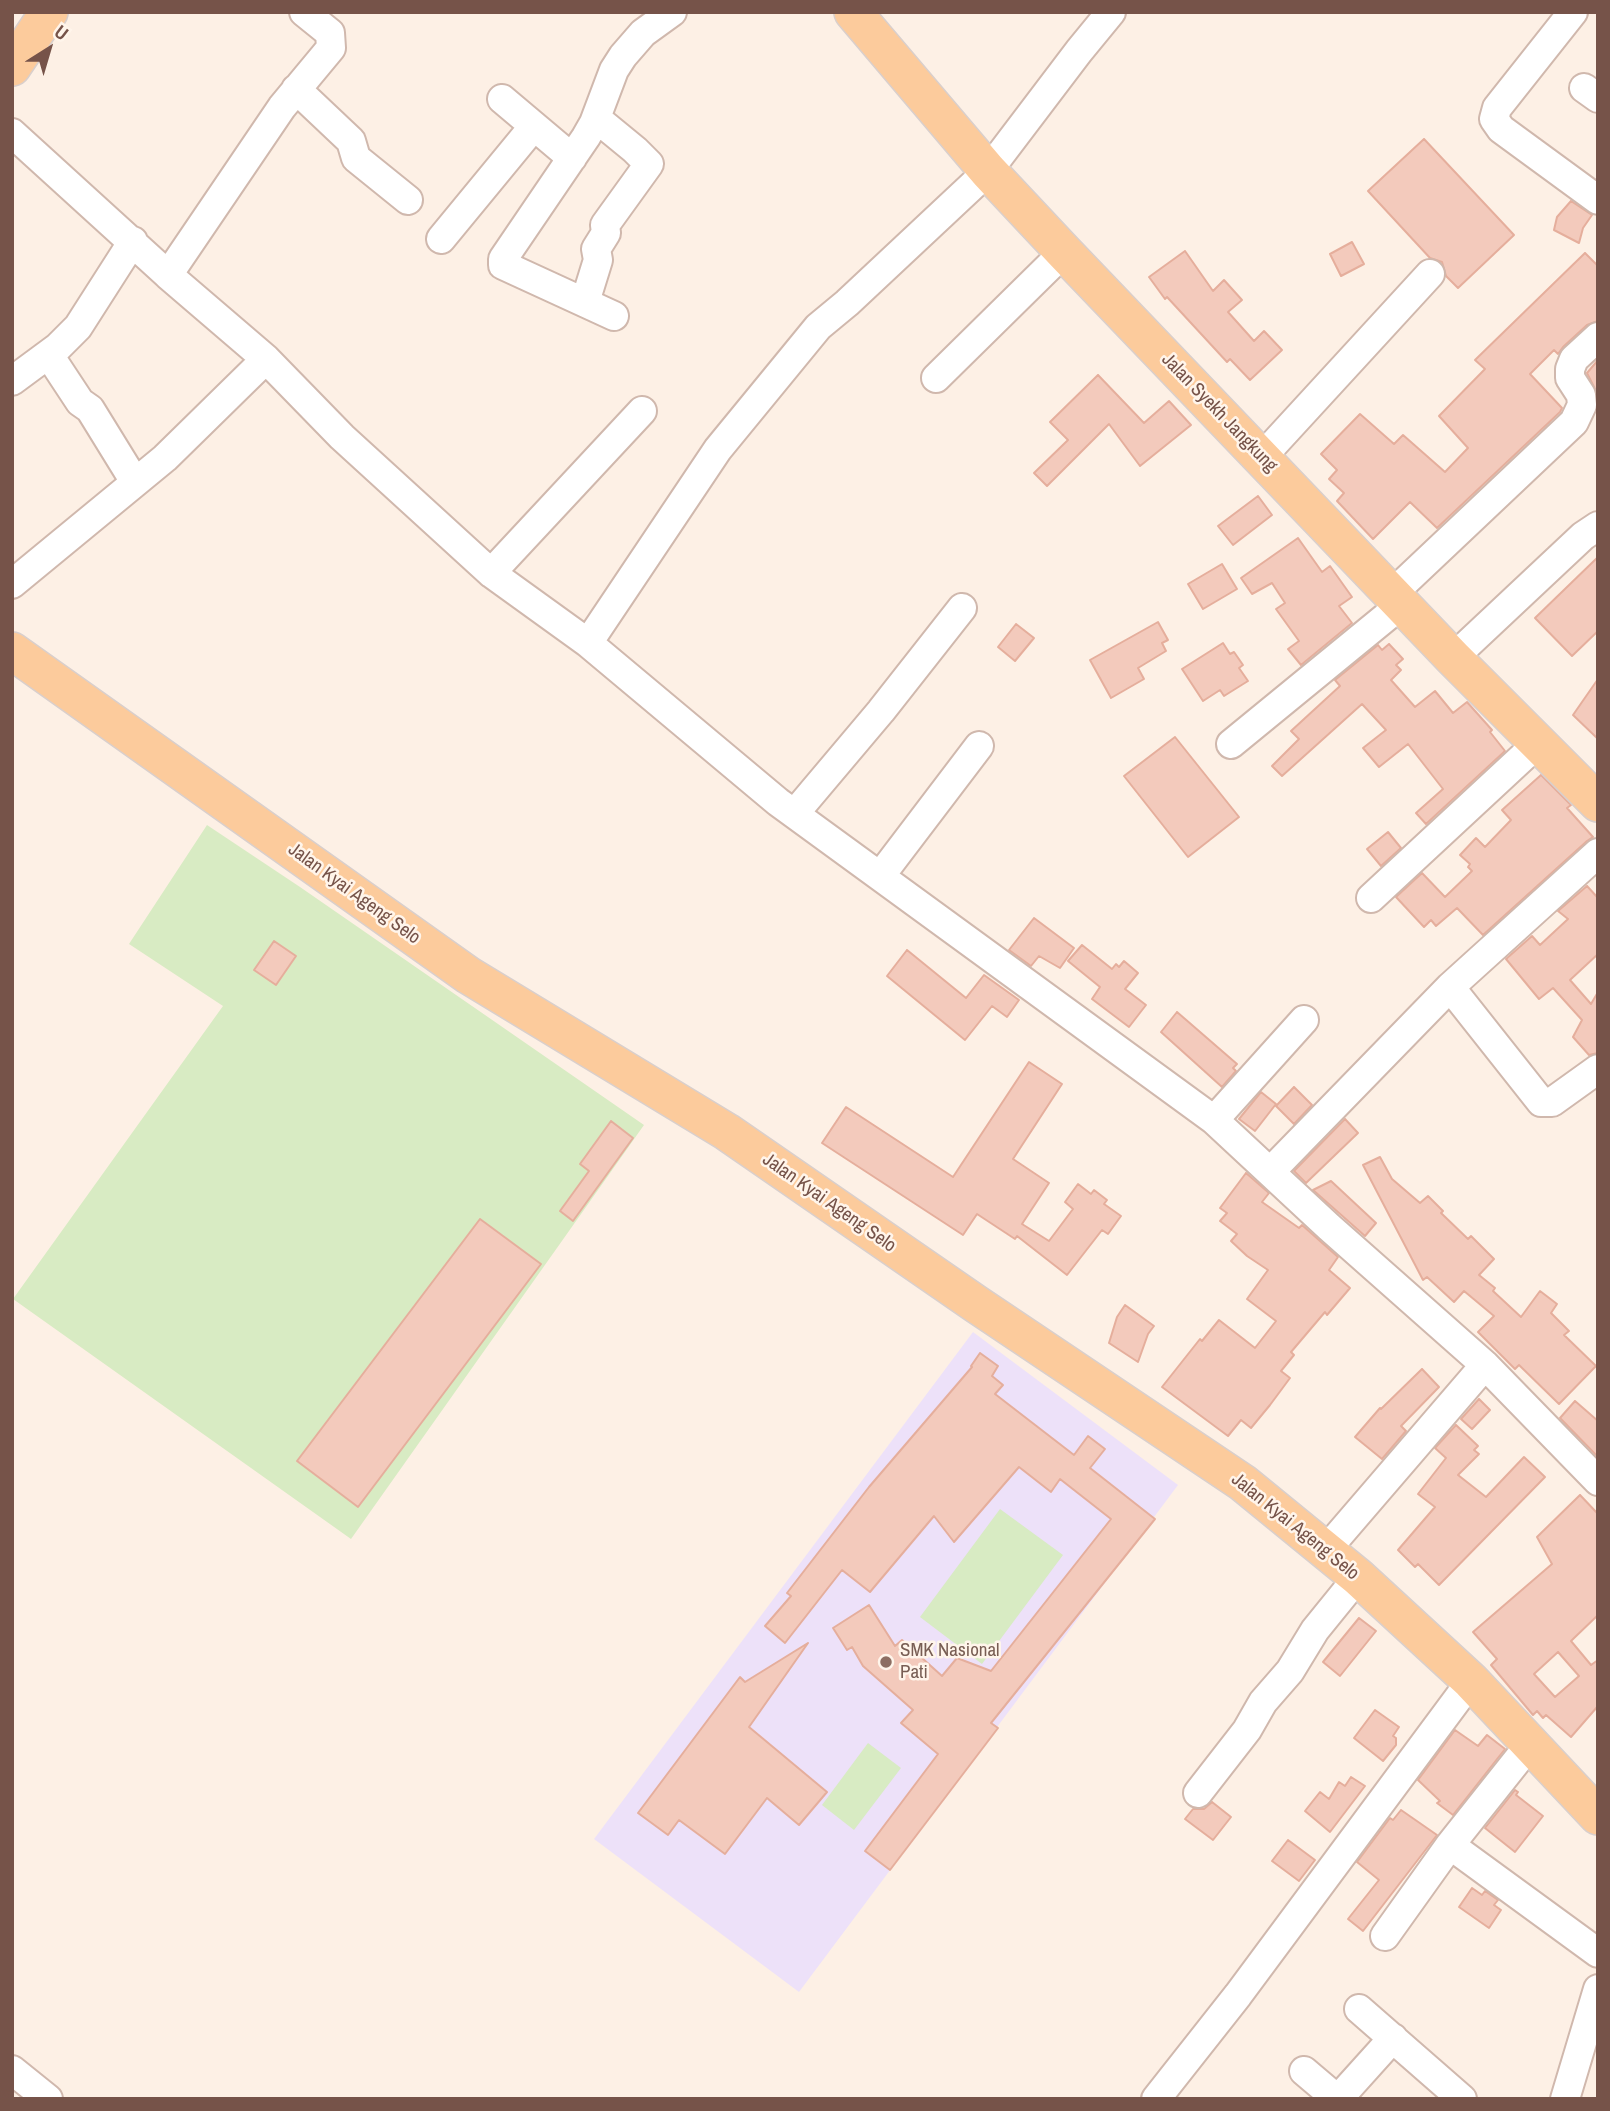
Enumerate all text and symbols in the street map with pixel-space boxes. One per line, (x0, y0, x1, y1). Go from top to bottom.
north arrow (14, 14, 84, 84)
text: U (49, 18, 74, 46)
street label: Jalan Syekh Jangkung (1156, 349, 1282, 477)
street label: Jalan Kyai Ageng Selo (284, 838, 424, 950)
street label: Jalan Kyai Ageng Selo (758, 1148, 900, 1258)
street label: Jalan Kyai Ageng Selo (1227, 1469, 1363, 1585)
place label: SMK Nasional Pati (900, 1640, 1000, 1684)
marker: SMK Nasional Pati (878, 1654, 894, 1670)

